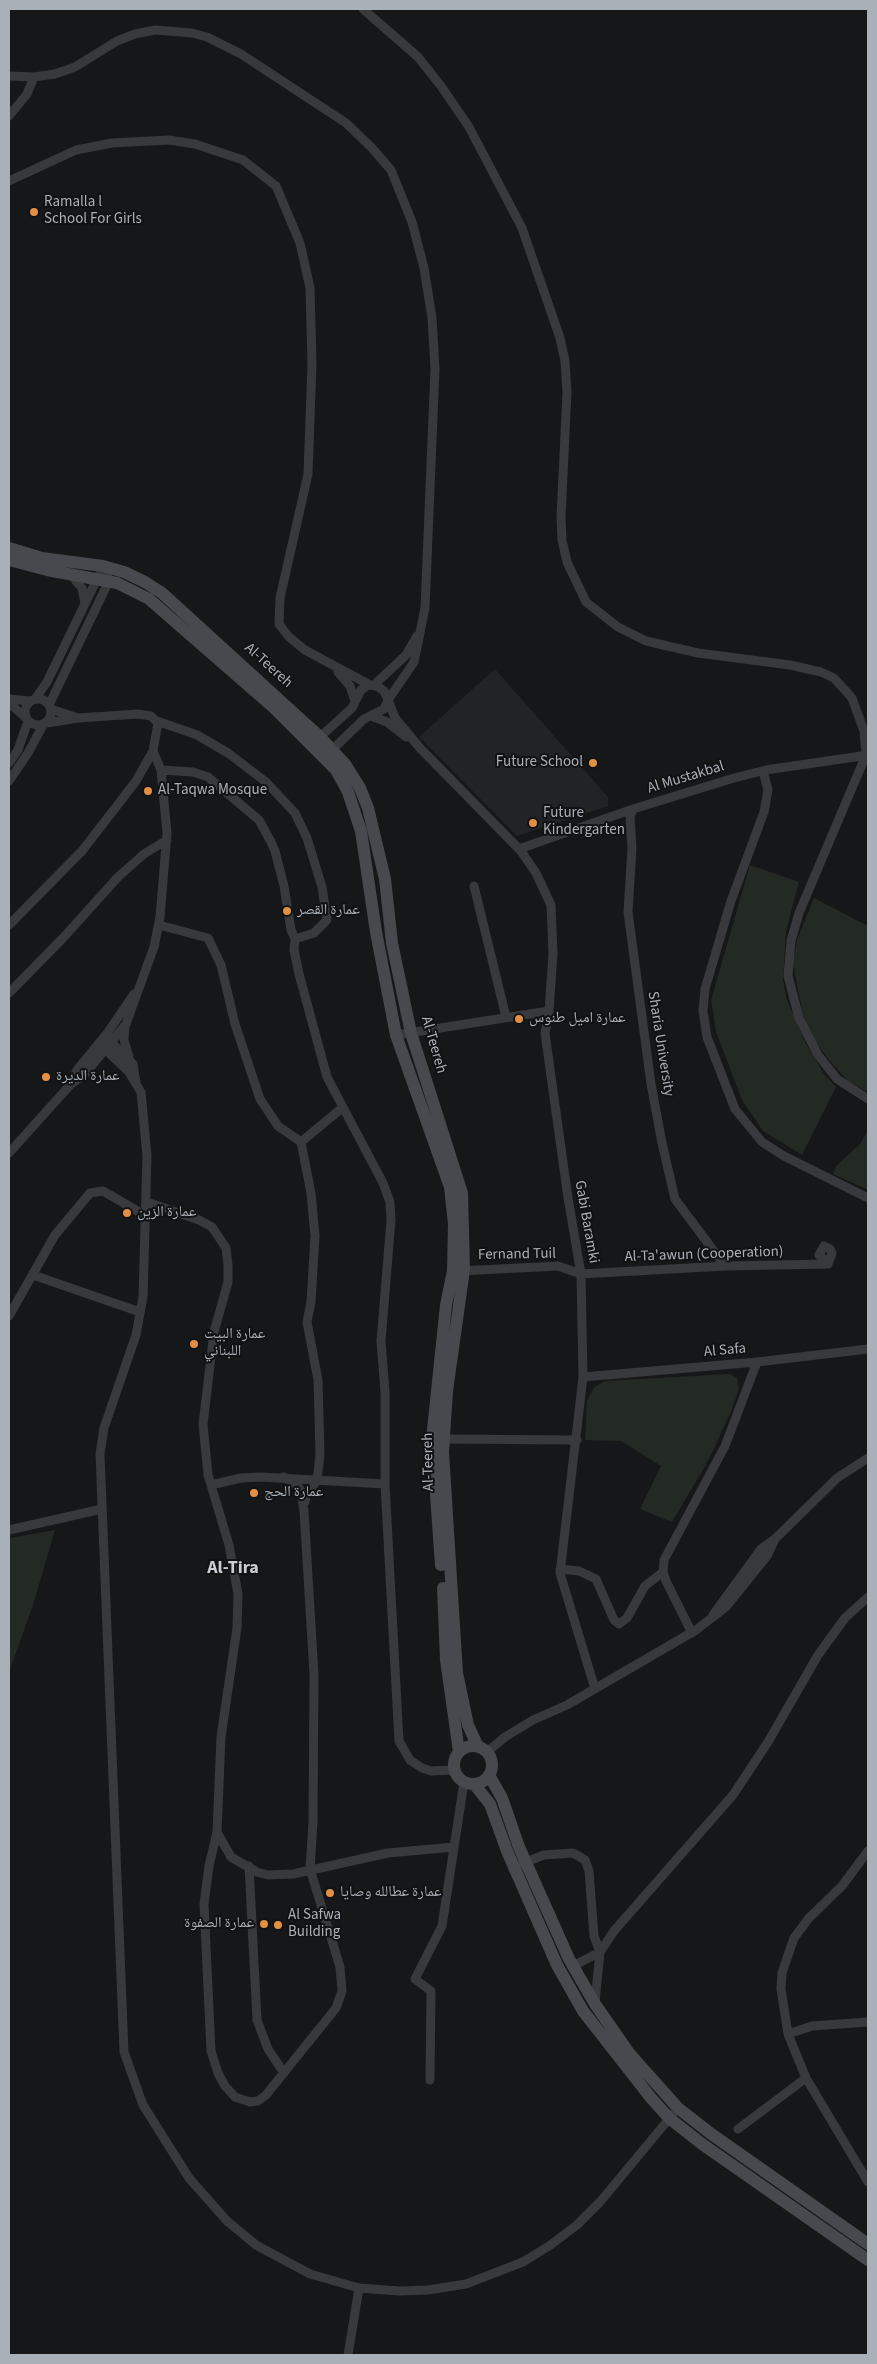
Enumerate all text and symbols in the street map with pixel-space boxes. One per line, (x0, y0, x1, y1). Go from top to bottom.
place label: Ramalla l School For Girls (44, 194, 142, 229)
marker: Ramalla l School For Girls (28, 206, 40, 218)
street label: Al-Teereh (240, 640, 296, 692)
place label: Future School (496, 754, 583, 772)
marker: Future School (587, 757, 599, 769)
street label: Al Mustakbal (645, 758, 727, 798)
place label: Al-Taqwa Mosque (158, 782, 267, 800)
marker: Al-Taqwa Mosque (142, 785, 154, 797)
place label: Future Kindergarten (543, 805, 625, 840)
marker: Future Kindergarten (527, 817, 539, 829)
place label: عمارة القصر (297, 902, 360, 920)
marker: عمارة القصر (281, 905, 293, 917)
street label: Sharia University (643, 990, 677, 1098)
place label: عمارة اميل طنوس (529, 1010, 626, 1028)
marker: عمارة اميل طنوس (513, 1013, 525, 1025)
street label: Al-Teereh (416, 1014, 450, 1076)
place label: عمارة الديرة (56, 1068, 120, 1086)
marker: عمارة الديرة (40, 1071, 52, 1083)
street label: Gabi Baramki (570, 1179, 602, 1265)
place label: عمارة الزين (137, 1204, 196, 1222)
marker: عمارة الزين (121, 1207, 133, 1219)
street label: Al-Ta'awun (Cooperation) (624, 1243, 784, 1267)
street label: Fernand Tuil (478, 1245, 556, 1265)
place label: عمارة البيت اللبناني (204, 1326, 265, 1361)
marker: عمارة البيت اللبناني (188, 1338, 200, 1350)
street label: Al Safa (703, 1340, 747, 1362)
street label: Al-Teereh (419, 1433, 439, 1491)
place label: عمارة الحج (264, 1484, 323, 1502)
marker: عمارة الحج (248, 1487, 260, 1499)
district label: Al-Tira (207, 1558, 259, 1580)
place label: عمارة عطالله وصايا (340, 1884, 441, 1902)
marker: عمارة عطالله وصايا (324, 1887, 336, 1899)
place label: Al Safwa Building (288, 1907, 341, 1942)
place label: عمارة الصفوة (184, 1915, 254, 1933)
marker: عمارة الصفوة (258, 1918, 270, 1930)
marker: Al Safwa Building (272, 1919, 284, 1931)

